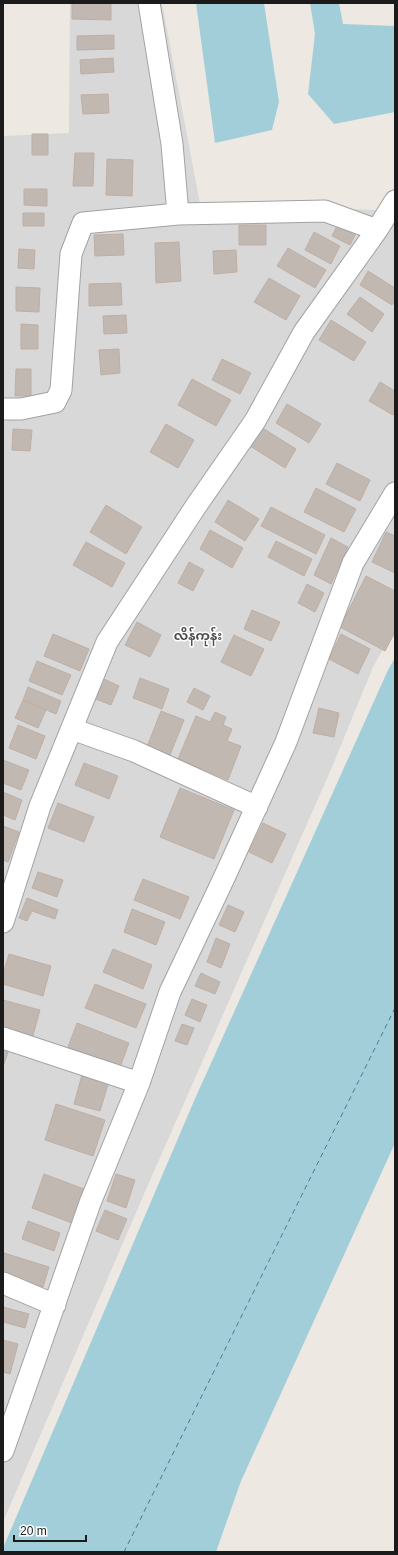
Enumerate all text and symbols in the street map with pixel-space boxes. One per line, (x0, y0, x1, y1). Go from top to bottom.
district label: လိန်ကုန်း (174, 626, 222, 647)
scale bar (14, 1517, 86, 1543)
text: 20 m (20, 1524, 47, 1538)

